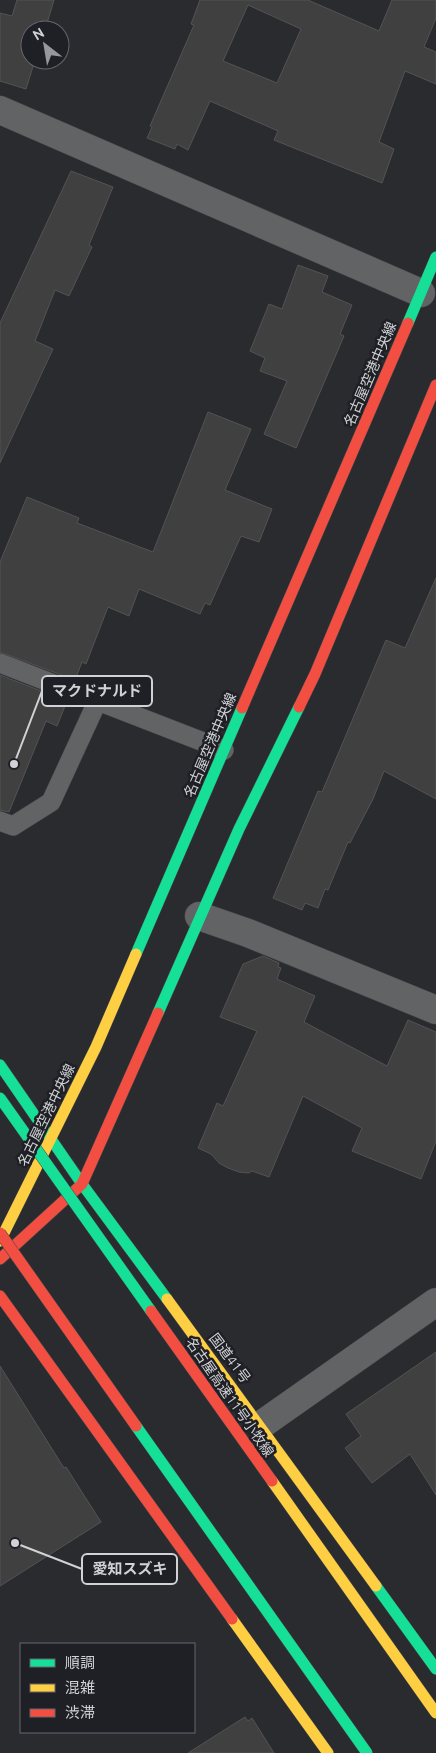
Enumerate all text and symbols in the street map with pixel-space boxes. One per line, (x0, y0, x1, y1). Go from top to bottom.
north arrow (20, 20, 70, 70)
text: N (30, 24, 47, 43)
street label: 名古屋空港中央線 (341, 319, 399, 429)
callout: マクドナルド (42, 676, 152, 706)
text: マクドナルド (52, 682, 142, 699)
street label: 名古屋空港中央線 (181, 690, 239, 800)
street label: 名古屋空港中央線 (14, 1061, 78, 1169)
street label: 国道41号 (206, 1330, 254, 1386)
street label: 名古屋高速11号小牧線 (183, 1334, 277, 1460)
callout: 愛知スズキ (82, 1554, 177, 1584)
text: 愛知スズキ (92, 1560, 168, 1577)
legend (20, 1643, 195, 1733)
text: 順調 (65, 1654, 95, 1671)
text: 混雑 (65, 1679, 95, 1696)
text: 渋滞 (65, 1704, 95, 1721)

